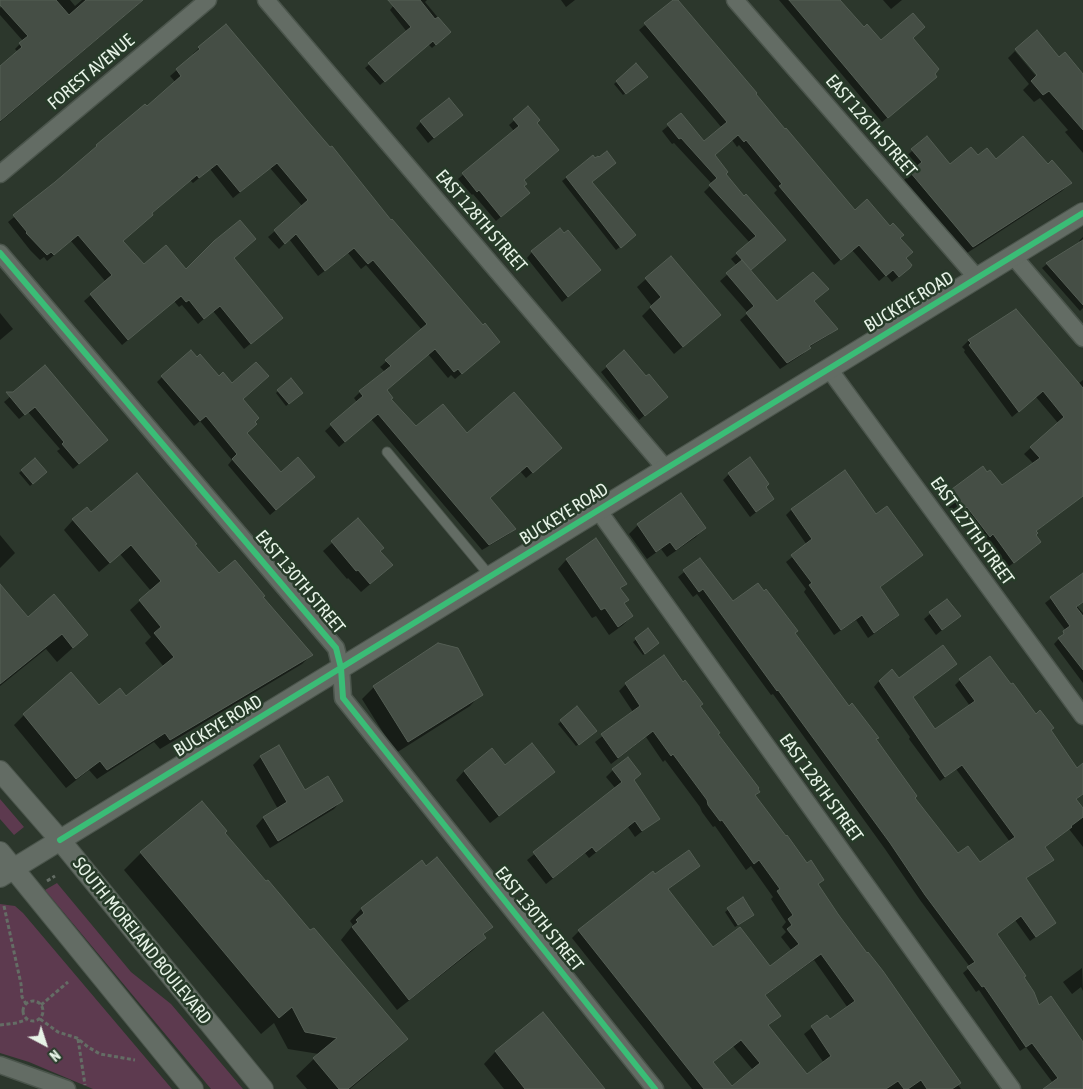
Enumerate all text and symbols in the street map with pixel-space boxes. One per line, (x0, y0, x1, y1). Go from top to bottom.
street label: FOREST AVENUE (43, 30, 139, 114)
street label: EAST 126TH STREET (821, 70, 921, 182)
street label: EAST 128TH STREET (431, 165, 531, 277)
street label: BUCKEYE ROAD (861, 267, 957, 337)
street label: EAST 127TH STREET (926, 473, 1018, 589)
street label: BUCKEYE ROAD (516, 478, 612, 550)
street label: EAST 130TH STREET (250, 526, 350, 638)
street label: BUCKEYE ROAD (170, 690, 266, 762)
street label: EAST 128TH STREET (775, 730, 867, 846)
street label: SOUTH MORELAND BOULEVARD (68, 853, 216, 1029)
street label: EAST 130TH STREET (490, 862, 588, 976)
north arrow (20, 1019, 70, 1069)
text: N (46, 1047, 63, 1064)

